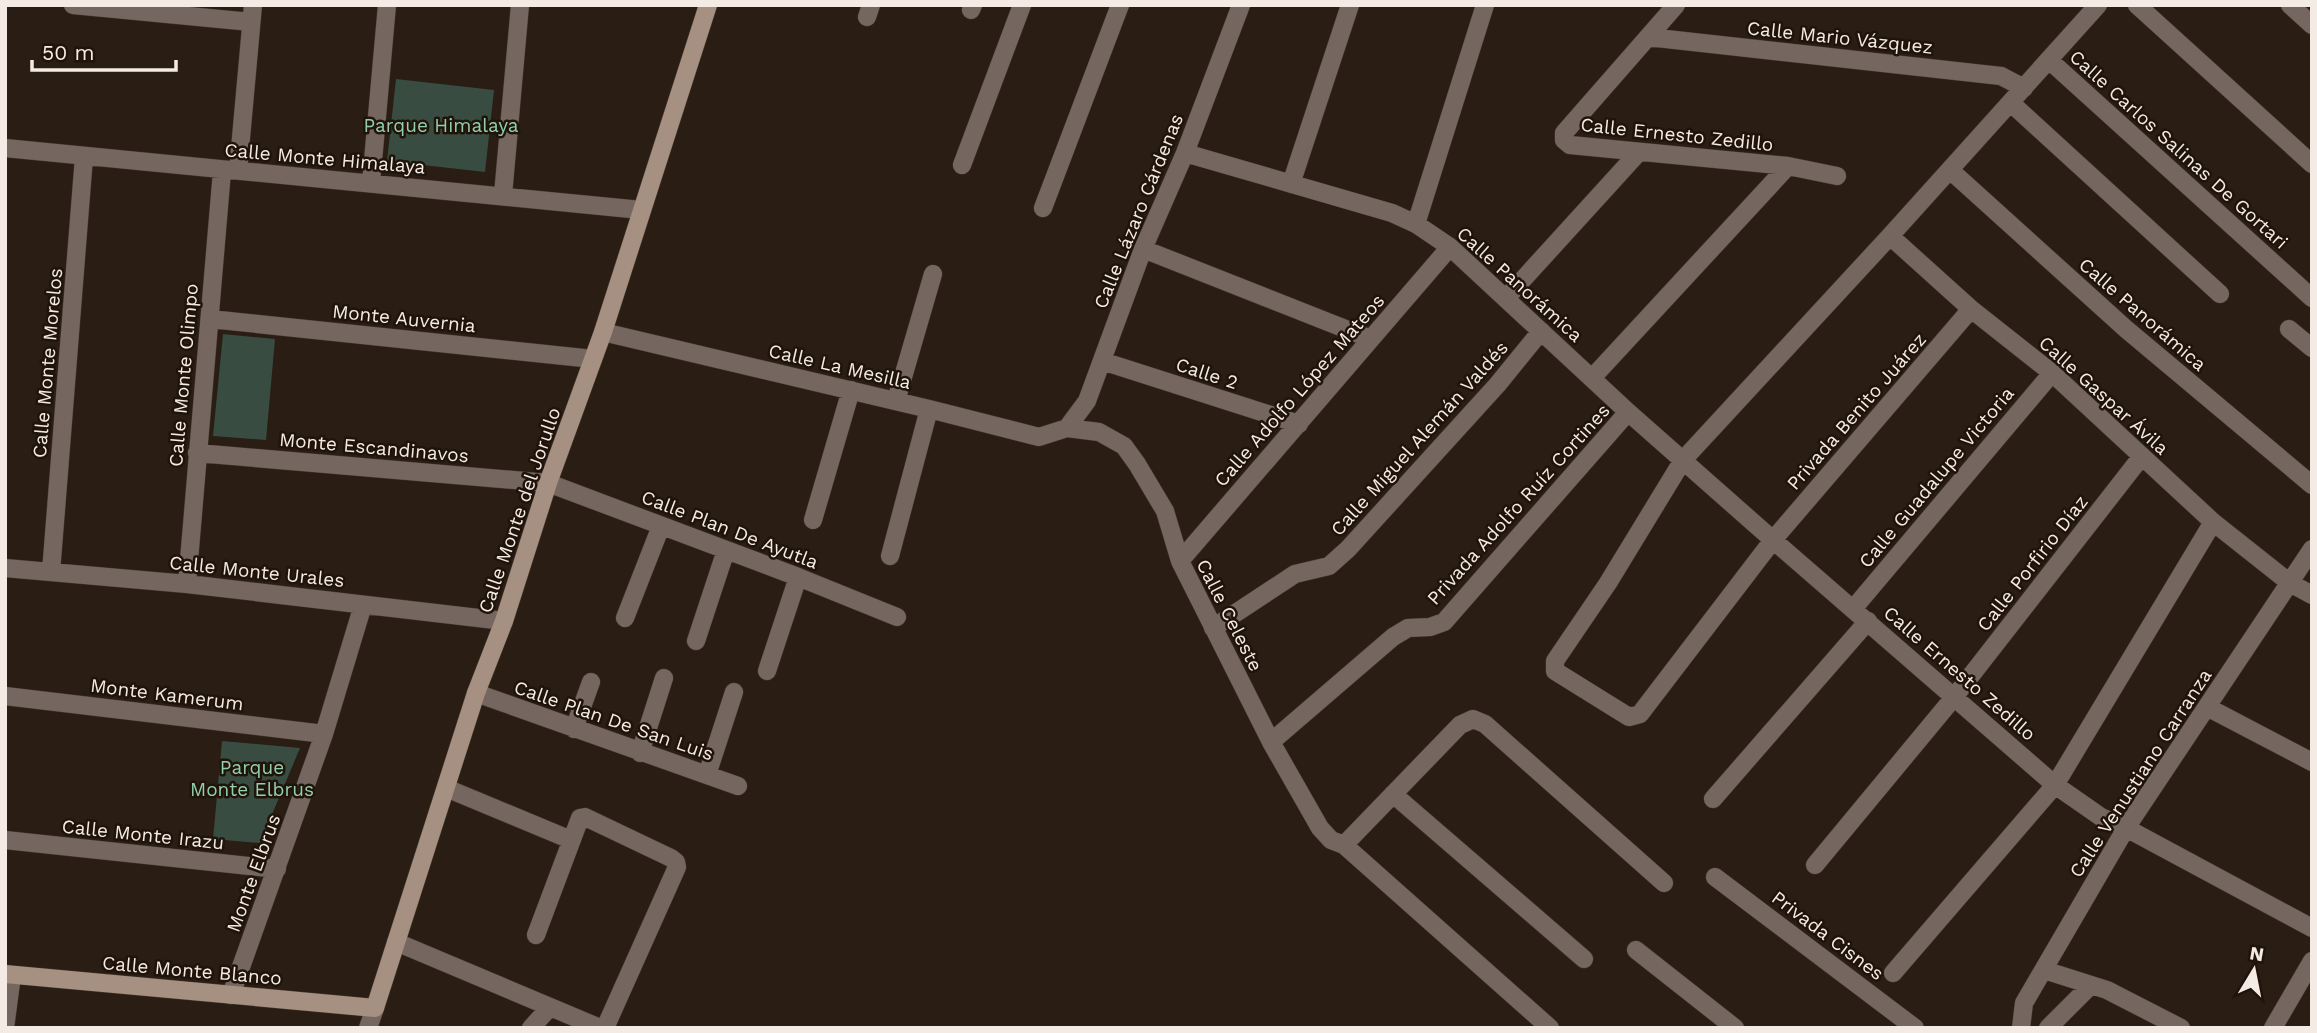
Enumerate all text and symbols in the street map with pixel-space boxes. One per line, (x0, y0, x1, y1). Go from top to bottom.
street label: Calle Mario Vázquez (1746, 16, 1934, 59)
scale bar (32, 28, 175, 72)
text: 50 m (42, 40, 94, 65)
street label: Calle Carlos Salinas De Gortari (2065, 45, 2293, 254)
street label: Calle Lázaro Cárdenas (1089, 111, 1188, 312)
street label: Calle Ernesto Zedillo (1579, 113, 1775, 156)
park label: Parque Himalaya (363, 114, 519, 137)
street label: Calle Monte Himalaya (224, 138, 427, 179)
street label: Calle Panorámica (1452, 222, 1587, 347)
street label: Calle Panorámica (2074, 253, 2211, 376)
street label: Calle Monte Morelos (28, 267, 67, 459)
street label: Calle Monte Olimpo (164, 282, 203, 468)
street label: Calle Adolfo López Mateos (1210, 289, 1389, 491)
street label: Monte Auvernia (331, 300, 477, 337)
street label: Privada Benito Juárez (1782, 328, 1931, 495)
street label: Calle Gaspar Ávila (2034, 331, 2173, 460)
street label: Calle Miguel Alemán Valdés (1326, 336, 1513, 540)
street label: Calle La Mesilla (766, 339, 914, 394)
street label: Calle 2 (1173, 353, 1241, 394)
street label: Calle Guadalupe Victoria (1854, 382, 2019, 572)
street label: Privada Adolfo Ruíz Cortines (1422, 399, 1615, 610)
street label: Calle Monte del Jorullo (473, 404, 565, 616)
street label: Monte Escandinavos (278, 428, 470, 467)
street label: Calle Plan De Ayutla (638, 485, 822, 574)
street label: Calle Porfirio Díaz (1972, 491, 2093, 636)
street label: Calle Monte Urales (168, 551, 346, 592)
street label: Calle Celeste (1191, 555, 1268, 675)
street label: Calle Ernesto Zedillo (1879, 601, 2040, 746)
street label: Calle Venustiano Carranza (2064, 665, 2217, 882)
street label: Monte Kamerum (89, 674, 245, 715)
street label: Calle Plan De San Luis (511, 676, 717, 765)
park label: Parque Monte Elbrus (190, 756, 314, 801)
street label: Monte Elbrus (221, 811, 285, 935)
street label: Calle Monte Irazu (61, 815, 225, 854)
street label: Privada Cisnes (1767, 886, 1888, 985)
north arrow (2219, 935, 2289, 1005)
text: N (2248, 941, 2266, 966)
street label: Calle Monte Blanco (101, 951, 283, 990)

